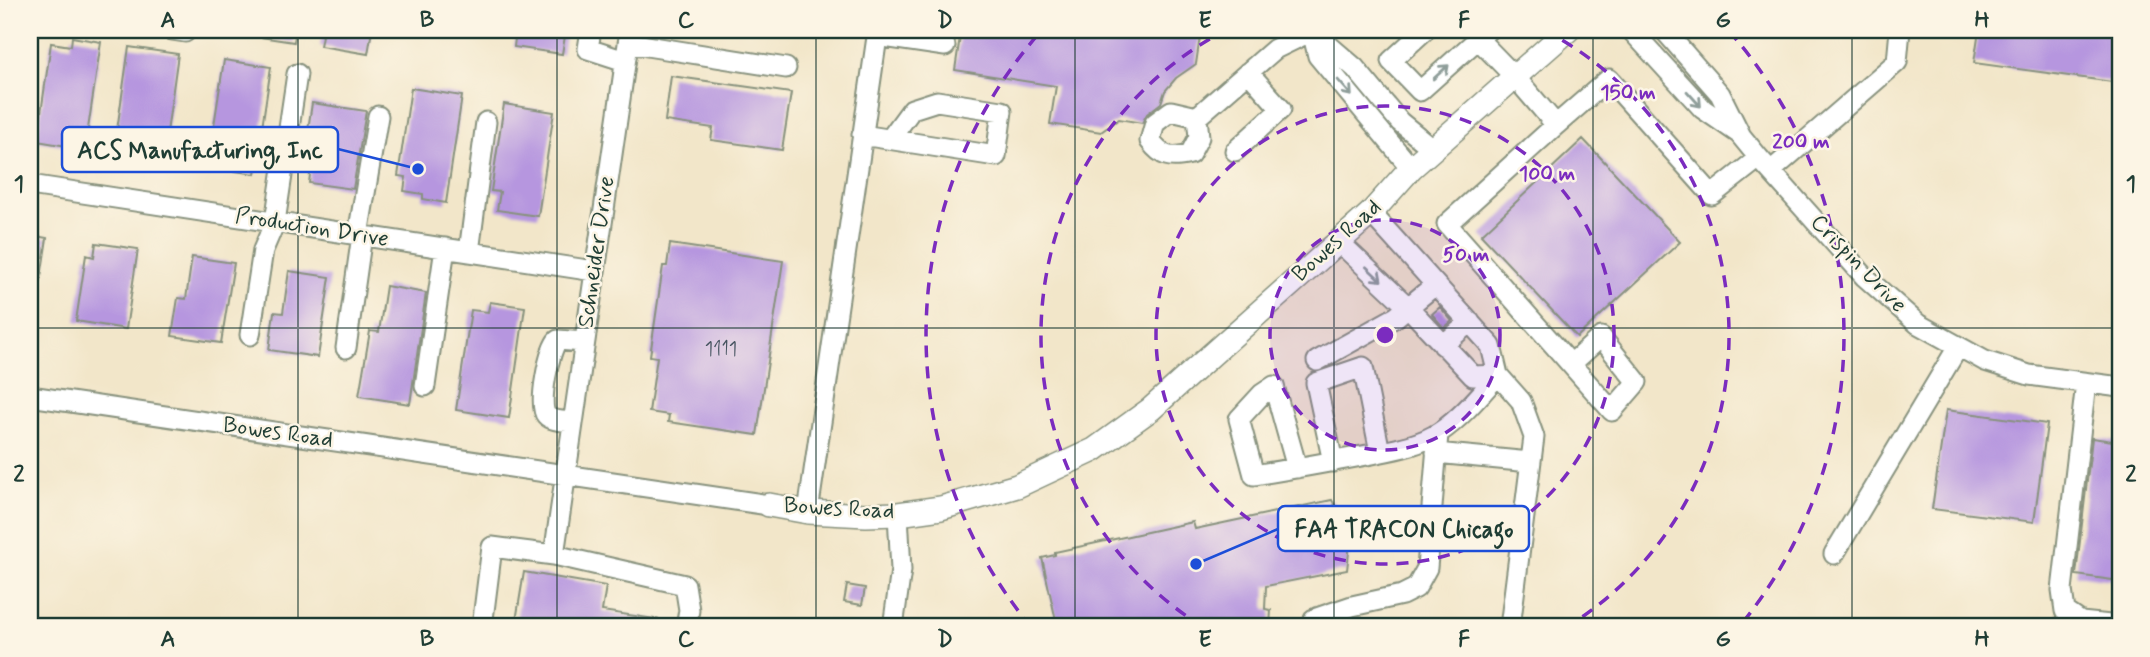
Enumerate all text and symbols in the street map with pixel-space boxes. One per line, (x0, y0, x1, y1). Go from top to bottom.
text: A (160, 6, 176, 36)
text: B (420, 6, 435, 36)
text: C (678, 6, 695, 36)
text: D (937, 6, 953, 36)
text: E (1198, 6, 1212, 36)
text: F (1458, 6, 1470, 36)
text: G (1715, 6, 1731, 36)
text: H (1974, 6, 1990, 36)
one-way arrow (1432, 64, 1450, 80)
one-way arrow (1337, 79, 1353, 97)
text: 150 m (1600, 79, 1656, 107)
one-way arrow (1685, 90, 1702, 107)
callout: ACS Manufacturing, Inc (62, 127, 338, 172)
text: 200 m (1772, 128, 1830, 156)
text: ACS Manufacturing, Inc (77, 136, 323, 170)
text: 100 m (1519, 160, 1575, 188)
text: 1 (14, 170, 24, 200)
text: 1 (2126, 170, 2136, 200)
street label: Schneider Drive (572, 174, 622, 330)
street label: Bowes Road (1286, 193, 1388, 289)
street label: Production Drive (233, 201, 391, 255)
street label: Crispin Drive (1803, 208, 1913, 320)
text: 50 m (1443, 241, 1490, 269)
one-way arrow (1365, 266, 1382, 283)
centre of rings (1373, 323, 1397, 347)
house number: 1111 (705, 337, 737, 362)
street label: Bowes Road (221, 410, 335, 456)
text: 2 (13, 460, 25, 490)
text: 2 (2125, 460, 2137, 490)
street label: Bowes Road (783, 491, 895, 527)
callout: FAA TRACON Chicago (1278, 506, 1529, 551)
text: FAA TRACON Chicago (1295, 515, 1513, 549)
text: A (160, 625, 176, 655)
text: B (420, 625, 435, 655)
text: C (678, 625, 695, 655)
text: D (937, 625, 953, 655)
text: E (1198, 625, 1212, 655)
text: F (1458, 625, 1470, 655)
text: G (1715, 625, 1731, 655)
text: H (1974, 625, 1990, 655)

